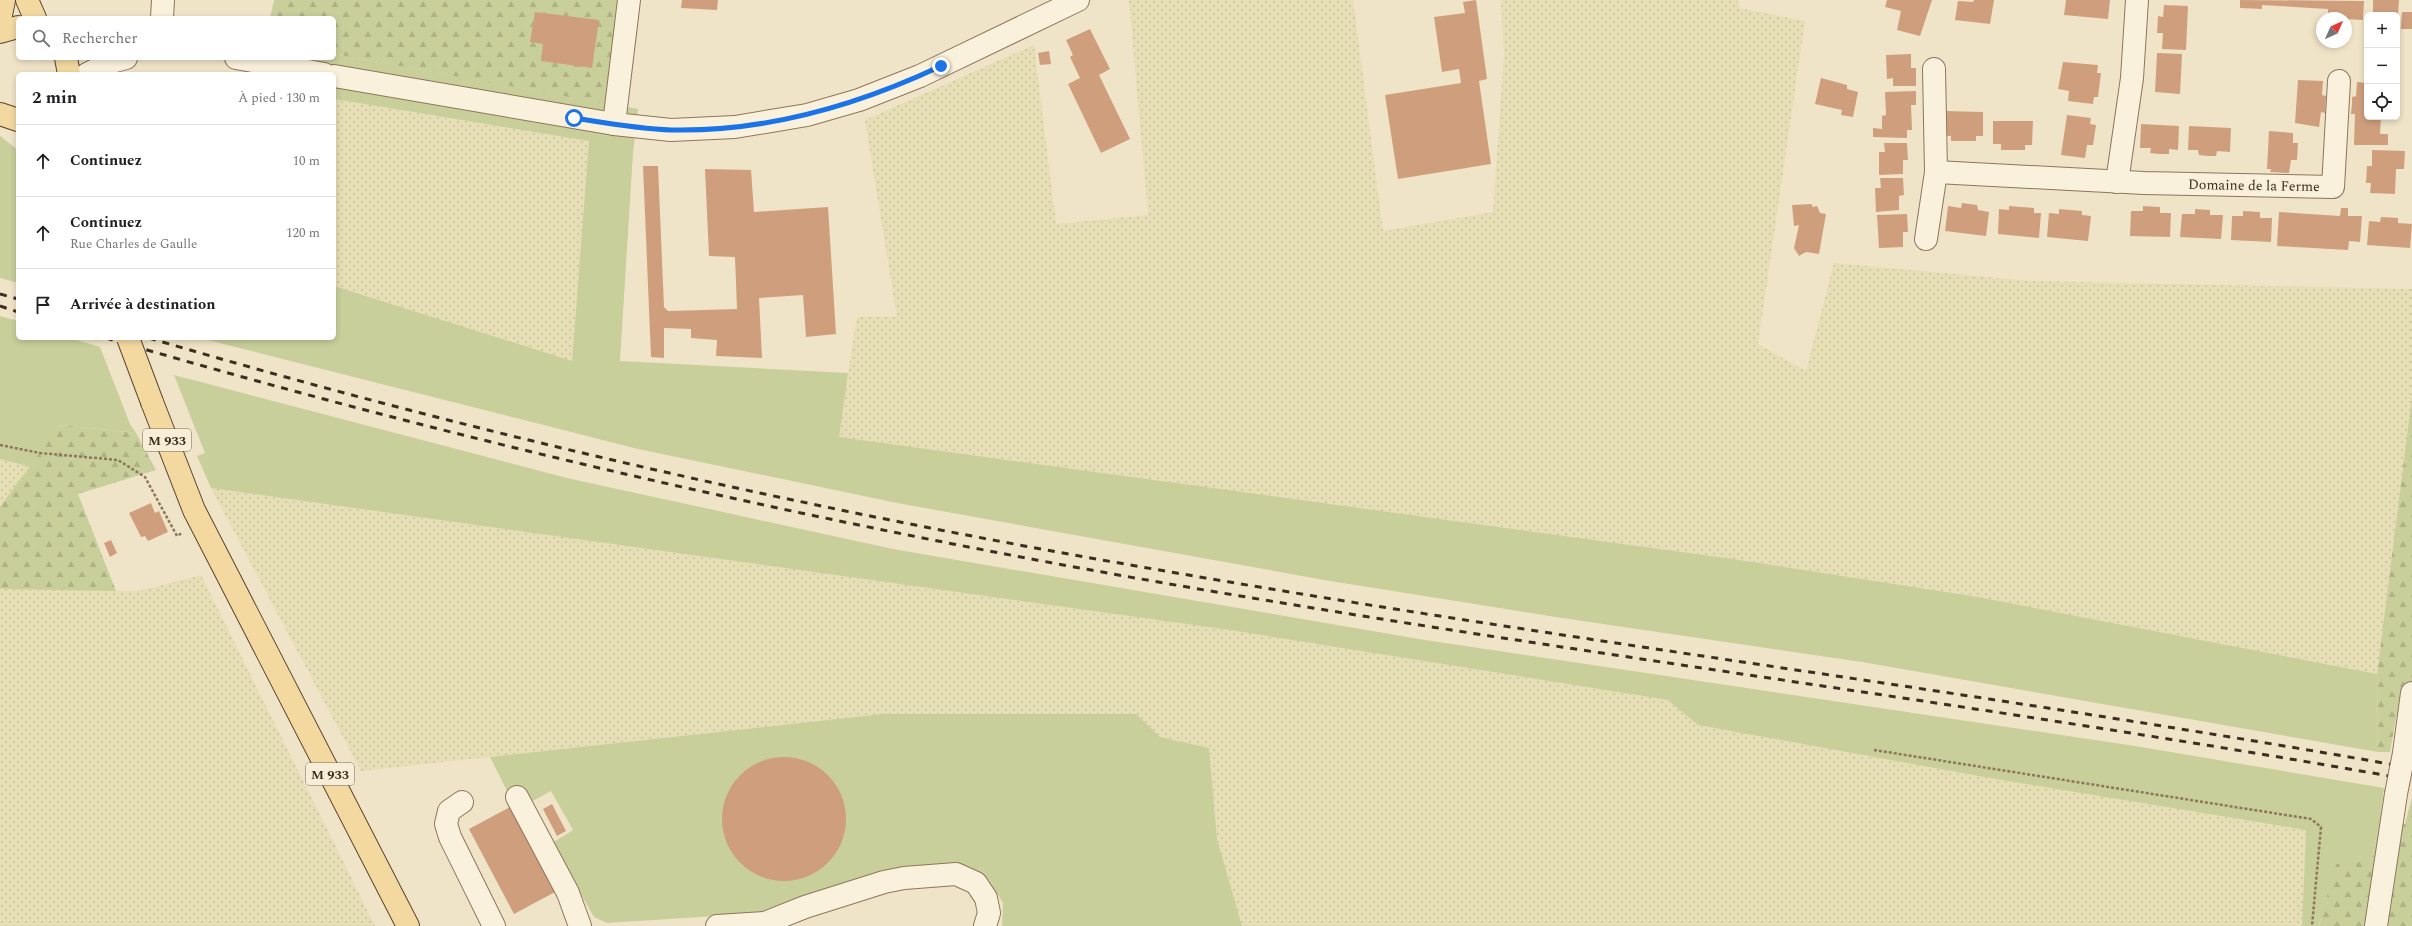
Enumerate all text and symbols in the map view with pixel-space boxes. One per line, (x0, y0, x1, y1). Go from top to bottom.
north arrow (2316, 12, 2352, 48)
map controls (2364, 12, 2400, 120)
button: + (2364, 12, 2400, 48)
search box (16, 16, 336, 60)
icon: search (30, 27, 52, 49)
text: Rechercher (62, 27, 137, 50)
button: − (2364, 48, 2400, 84)
route end (932, 57, 950, 75)
button: locate (2364, 84, 2400, 120)
text: 2 min (32, 85, 77, 111)
text: À pied · 130 m (238, 88, 320, 108)
route start (565, 109, 583, 127)
text: Continuez (70, 149, 142, 172)
icon: ahead (32, 150, 54, 172)
text: 10 m (293, 151, 320, 171)
street label: Domaine de la Ferme (2188, 174, 2320, 197)
text: Continuez (70, 211, 142, 234)
icon: ahead (32, 222, 54, 244)
text: 120 m (286, 223, 320, 243)
text: Rue Charles de Gaulle (70, 234, 197, 254)
text: Arrivée à destination (70, 293, 216, 316)
icon: arrive (32, 294, 54, 316)
road number: M 933 (143, 429, 191, 451)
road number: M 933 (306, 763, 354, 785)

